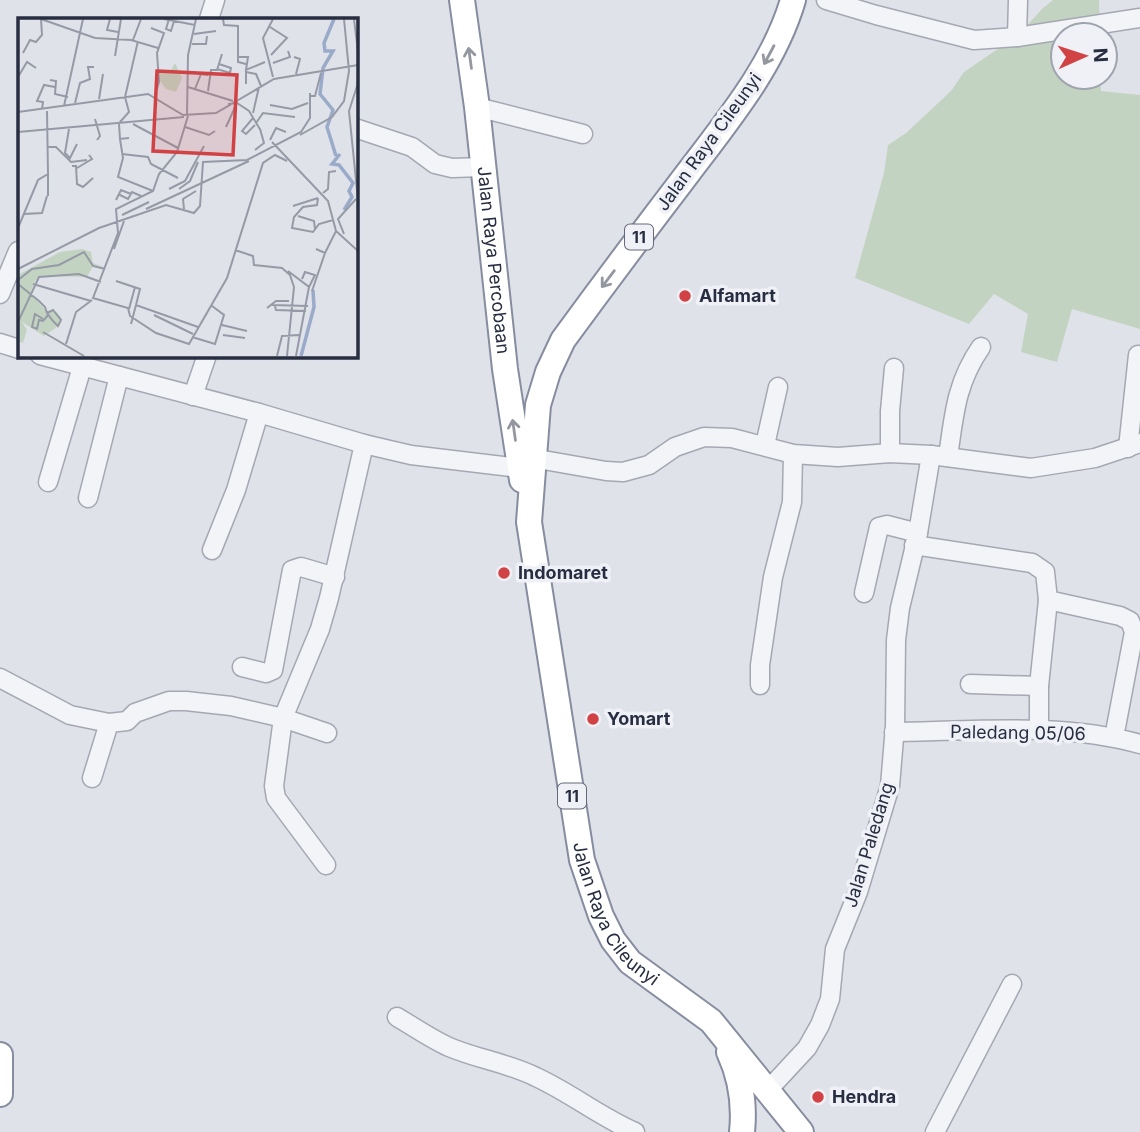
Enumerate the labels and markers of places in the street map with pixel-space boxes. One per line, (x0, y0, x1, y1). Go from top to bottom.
place label: Alfamart (699, 285, 776, 306)
marker: Alfamart (677, 288, 693, 304)
place label: Indomaret (518, 562, 608, 583)
marker: Indomaret (496, 565, 512, 581)
place label: Yomart (607, 708, 671, 729)
marker: Yomart (585, 711, 601, 727)
place label: Hendra (832, 1086, 896, 1107)
marker: Hendra (810, 1089, 826, 1105)

